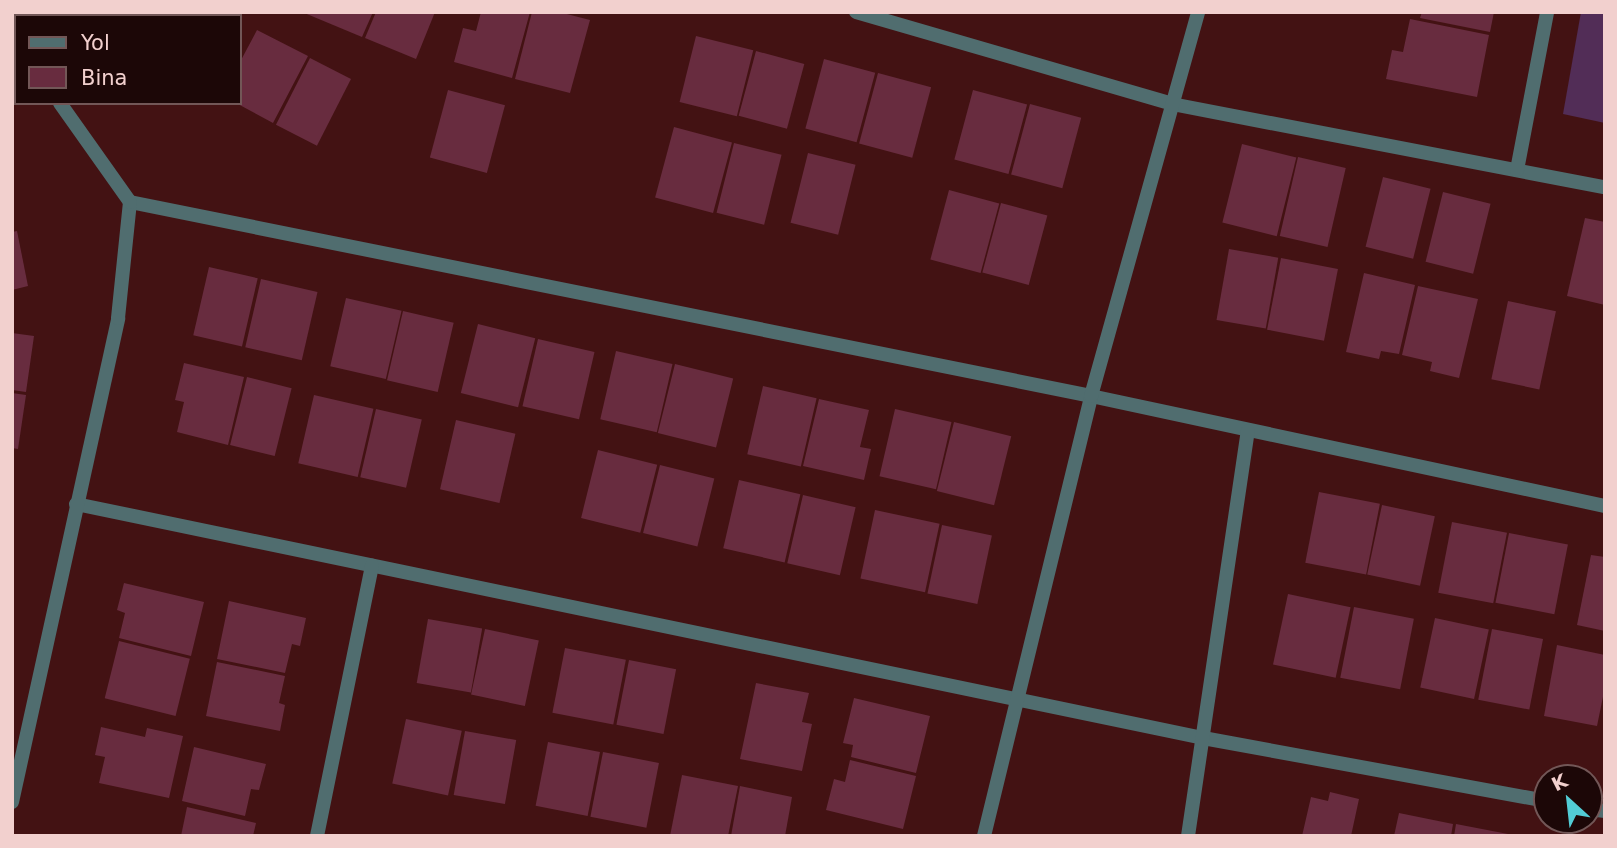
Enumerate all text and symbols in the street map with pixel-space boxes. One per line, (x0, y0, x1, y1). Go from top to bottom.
legend (14, 14, 242, 105)
text: Yol (81, 31, 110, 55)
text: Bina (81, 66, 127, 90)
north arrow (1533, 764, 1603, 834)
text: K (1548, 769, 1571, 795)

